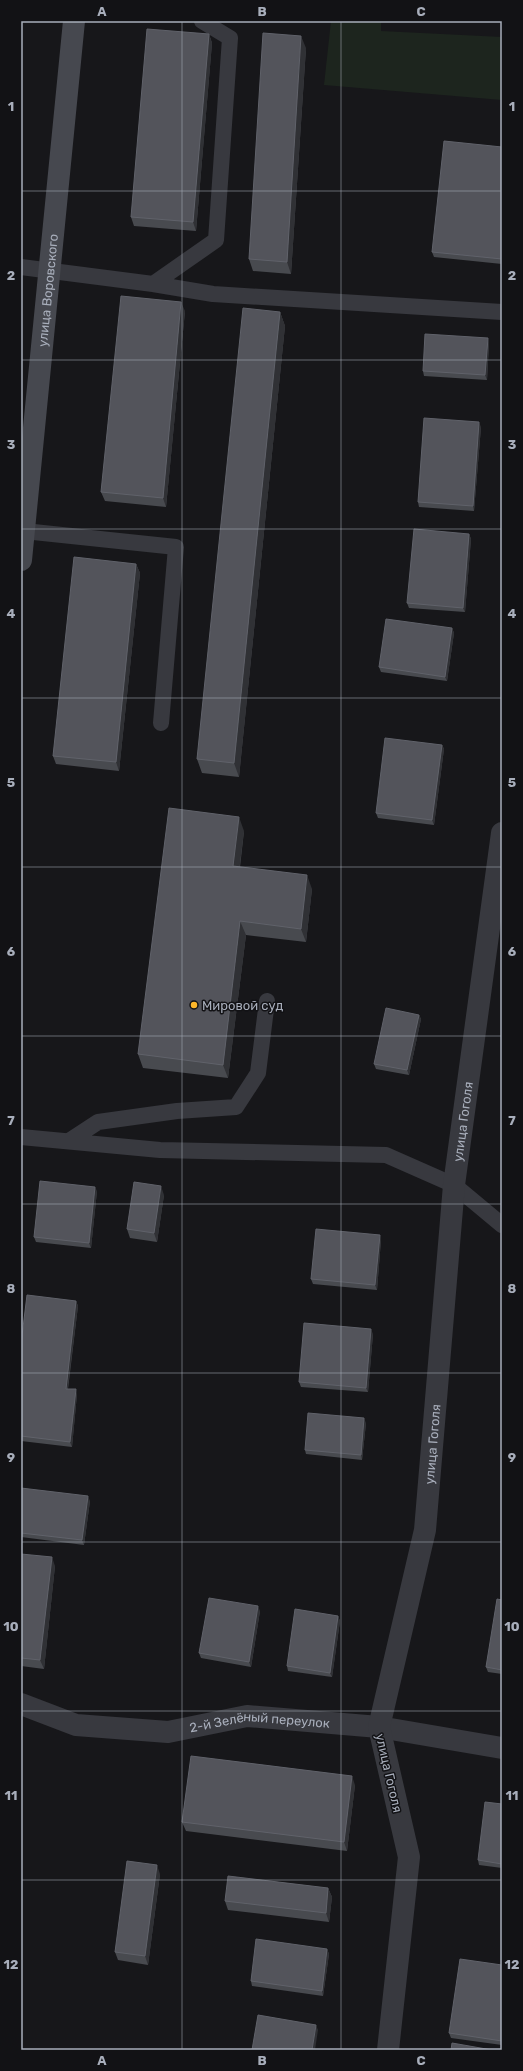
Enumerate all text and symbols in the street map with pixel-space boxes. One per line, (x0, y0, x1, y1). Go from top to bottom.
text: A (97, 4, 107, 19)
text: B (257, 4, 267, 19)
text: C (416, 4, 426, 19)
text: 1 (8, 99, 14, 114)
text: 1 (509, 99, 515, 114)
street label: улица Воровского (35, 233, 61, 348)
text: 2 (7, 268, 15, 283)
text: 2 (508, 268, 516, 283)
text: 3 (7, 437, 16, 452)
text: 3 (508, 437, 517, 452)
text: 4 (7, 606, 16, 621)
text: 4 (508, 606, 517, 621)
text: 5 (7, 775, 15, 790)
text: 5 (508, 775, 516, 790)
text: 6 (7, 944, 16, 959)
text: 6 (508, 944, 517, 959)
place label: Мировой суд (202, 998, 284, 1013)
marker: Мировой суд (189, 1000, 199, 1010)
street label: улица Гоголя (450, 1081, 476, 1163)
text: 7 (7, 1113, 15, 1128)
text: 7 (508, 1113, 516, 1128)
text: 8 (7, 1281, 16, 1296)
text: 8 (508, 1281, 517, 1296)
street label: улица Гоголя (421, 1403, 443, 1485)
text: 9 (7, 1450, 15, 1465)
text: 9 (508, 1450, 516, 1465)
text: 10 (3, 1619, 19, 1634)
text: 10 (504, 1619, 520, 1634)
street label: 2-й Зелёный переулок (188, 1708, 330, 1735)
street label: улица Гоголя (373, 1732, 405, 1814)
text: 11 (5, 1788, 17, 1803)
text: 11 (506, 1788, 518, 1803)
text: 12 (4, 1957, 18, 1972)
text: 12 (505, 1957, 519, 1972)
text: A (97, 2053, 107, 2068)
text: B (257, 2053, 267, 2068)
text: C (416, 2053, 426, 2068)

